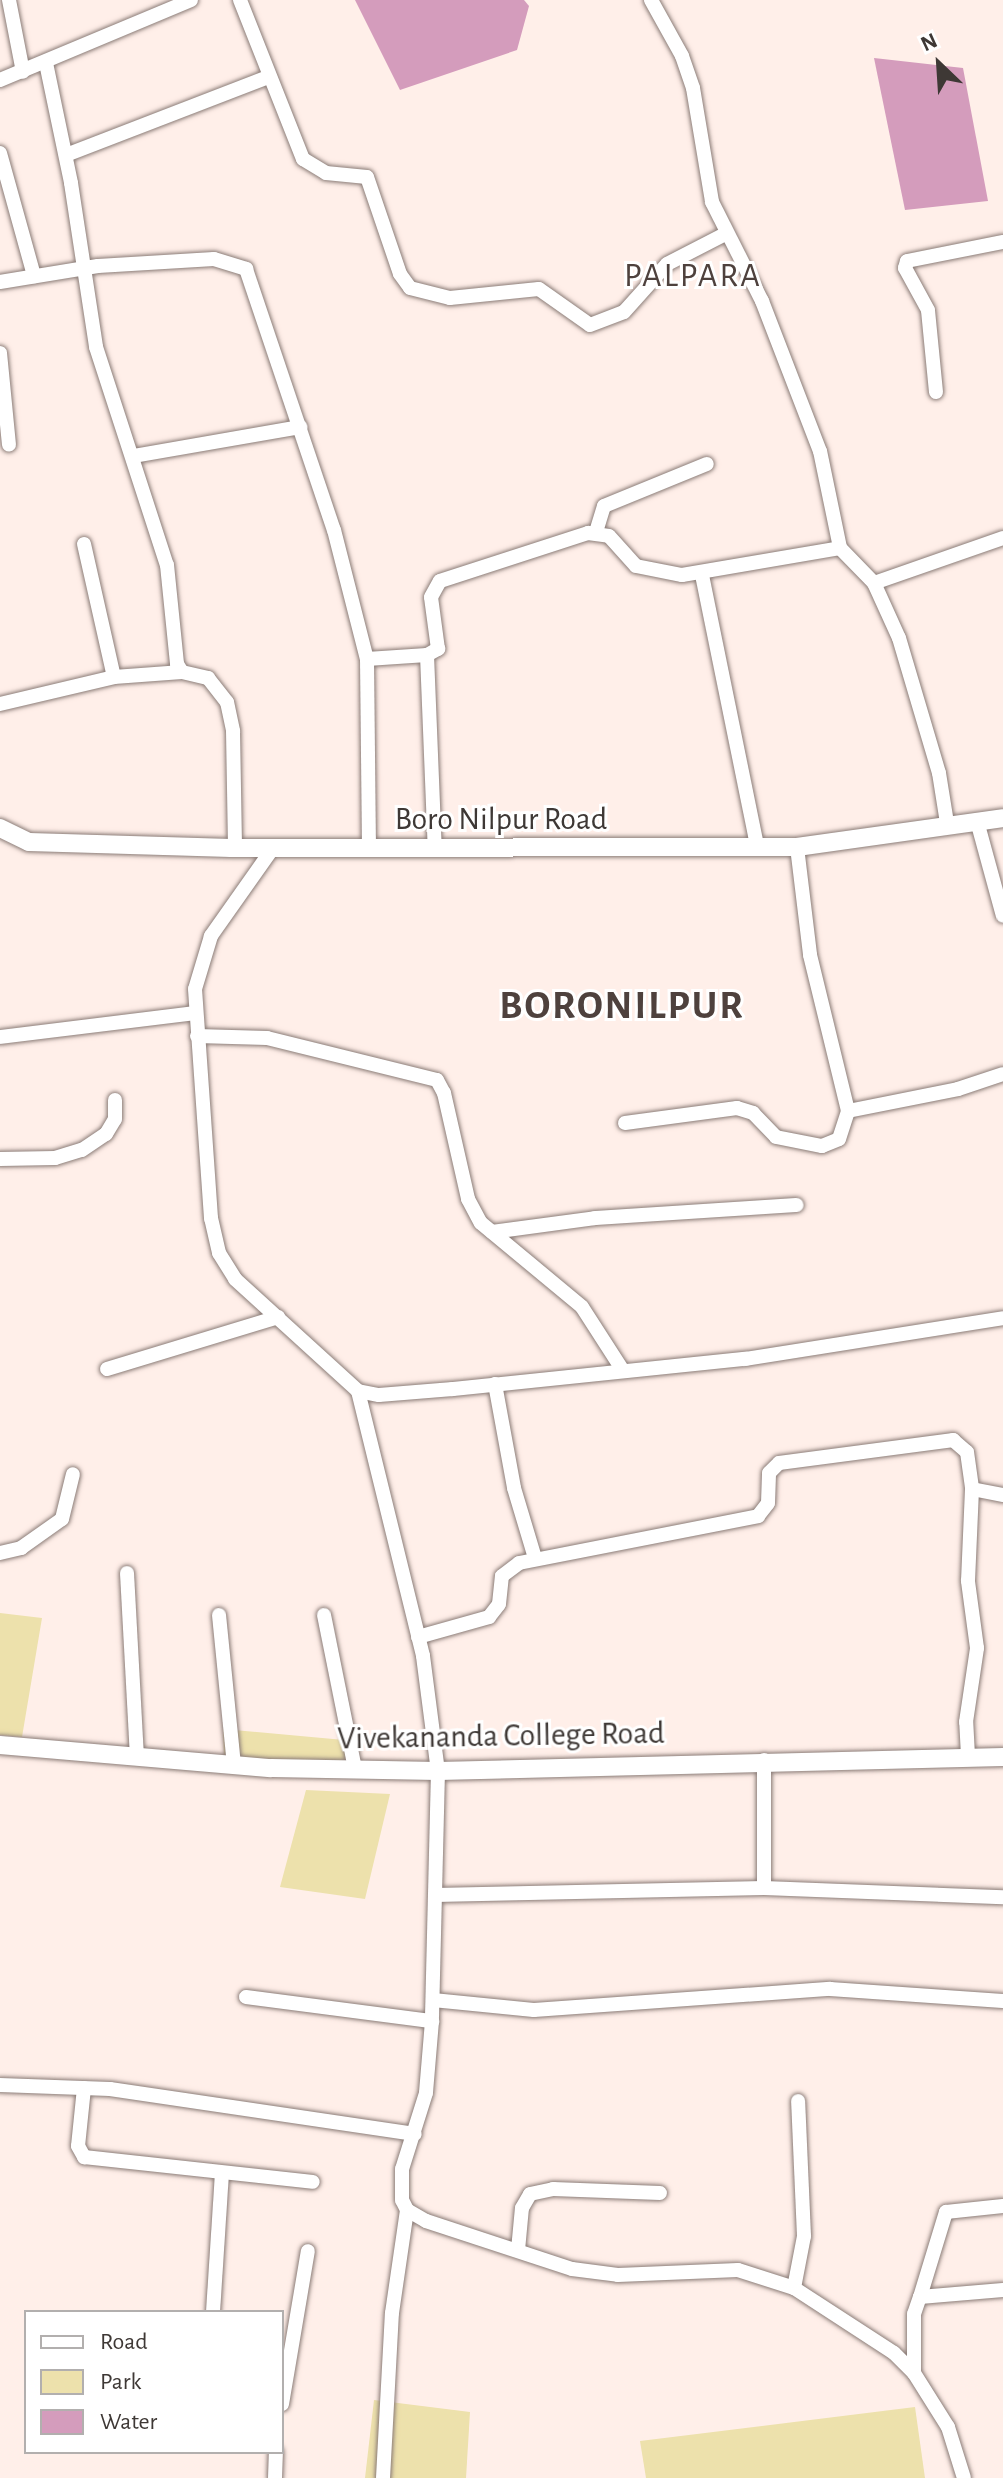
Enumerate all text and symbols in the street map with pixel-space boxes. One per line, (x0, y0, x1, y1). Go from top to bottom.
north arrow (899, 24, 979, 104)
text: N (917, 29, 940, 55)
district label: PALPARA (624, 257, 762, 297)
street label: Boro Nilpur Road (395, 800, 607, 838)
district label: BORONILPUR (499, 982, 745, 1030)
street label: Vivekananda College Road (337, 1714, 665, 1758)
legend (24, 2310, 284, 2454)
text: Road (100, 2330, 148, 2354)
text: Park (100, 2370, 141, 2394)
text: Water (100, 2410, 157, 2434)

